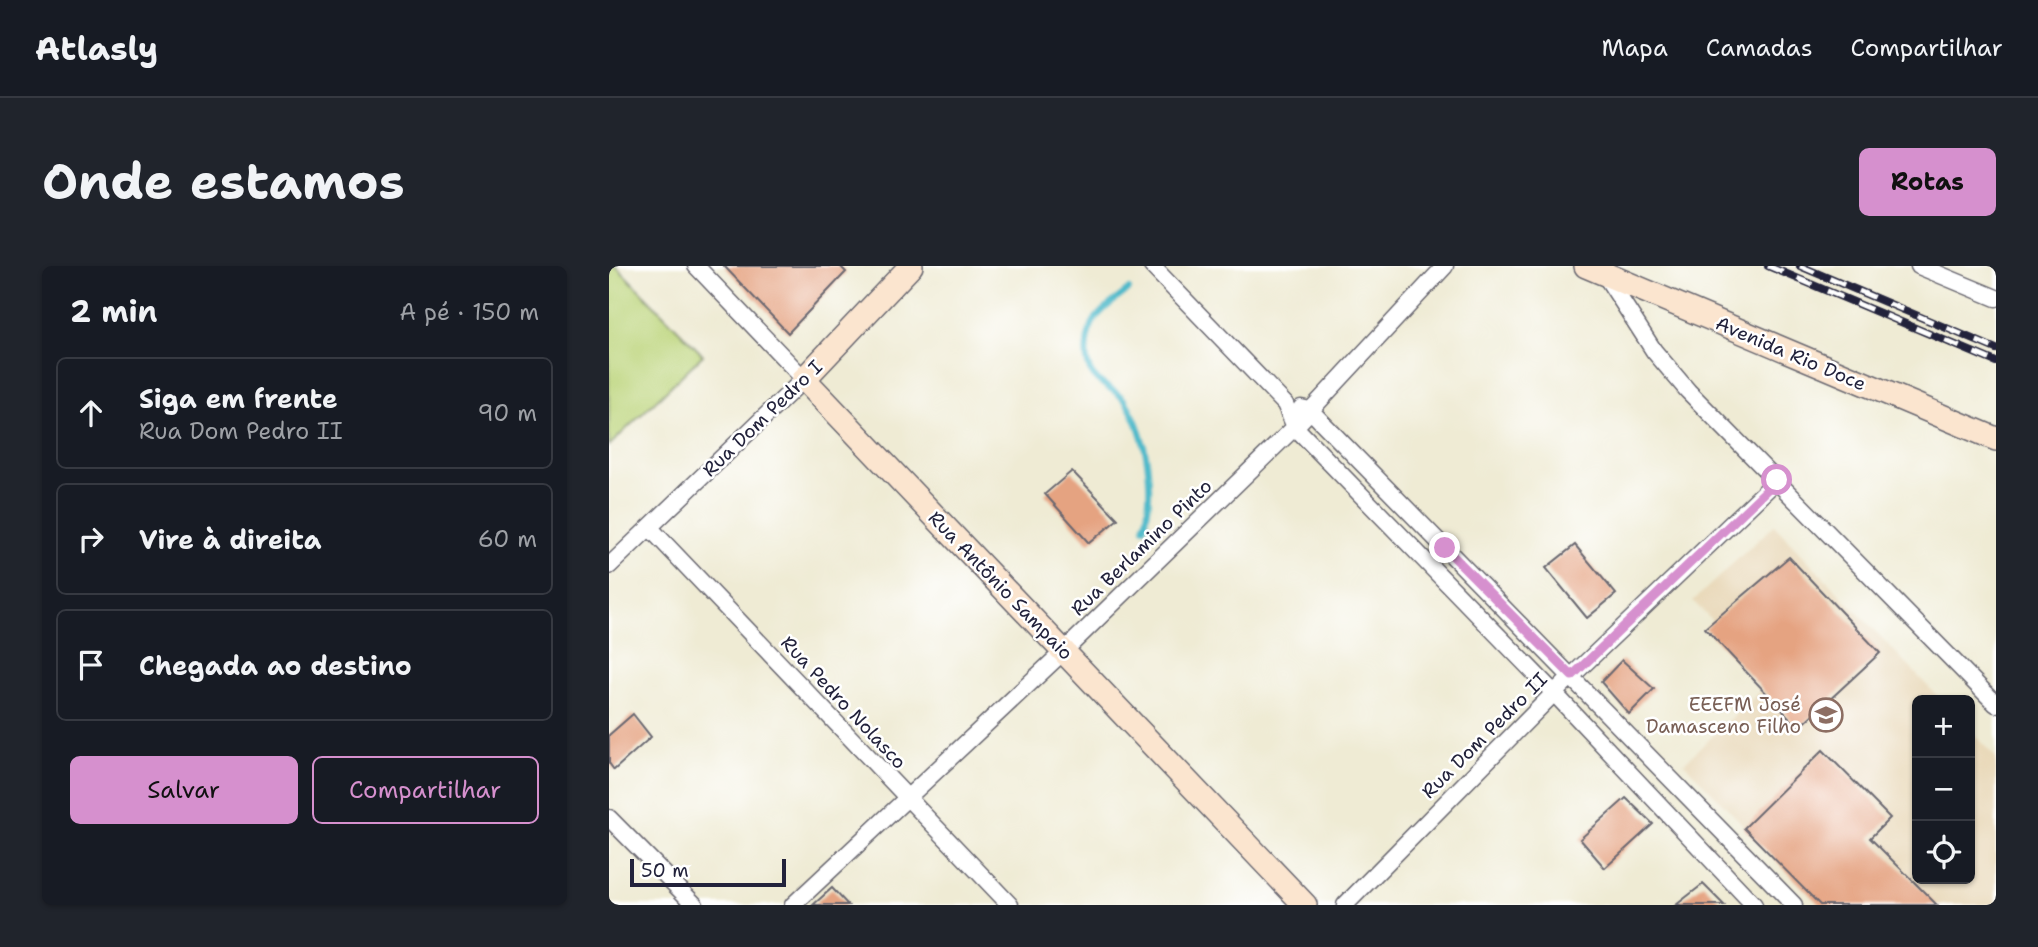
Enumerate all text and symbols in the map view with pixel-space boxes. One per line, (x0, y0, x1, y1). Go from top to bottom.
text: Atlasly (35, 26, 158, 71)
text: Mapa (1601, 32, 1668, 64)
text: Camadas (1706, 32, 1813, 64)
text: Compartilhar (1851, 32, 2003, 64)
button: Rotas (1859, 148, 1996, 216)
text: Onde estamos (42, 149, 405, 215)
text: 2 min (70, 291, 157, 332)
text: A pé · 150 m (400, 297, 539, 327)
street label: Avenida Rio Doce (1712, 311, 1870, 396)
street label: Rua Dom Pedro I (697, 355, 828, 482)
text: Siga em frente (139, 381, 338, 416)
icon: ahead (72, 394, 110, 432)
text: 90 m (477, 398, 537, 428)
text: Rua Dom Pedro II (139, 416, 343, 446)
route start (1761, 464, 1792, 495)
street label: Rua Berlamino Pinto (1066, 474, 1217, 621)
street label: Rua Antônio Sampaio (923, 505, 1078, 665)
icon: right (72, 520, 110, 558)
text: Vire à direita (139, 522, 321, 557)
text: 60 m (478, 524, 537, 554)
route end (1429, 532, 1460, 563)
street label: Rua Pedro Nolasco (775, 630, 912, 774)
icon: arrive (72, 646, 110, 684)
text: Chegada ao destino (139, 648, 412, 683)
street label: Rua Dom Pedro II (1416, 667, 1553, 804)
place label: EEEFM José Damasceno Filho (1646, 692, 1801, 739)
map controls (1912, 695, 1975, 884)
button: + (1912, 695, 1975, 758)
school or university icon: EEEFM José Damasceno Filho (1807, 696, 1845, 734)
button: Salvar (70, 756, 298, 824)
button: Compartilhar (312, 756, 539, 824)
button: − (1912, 758, 1975, 821)
button: locate (1912, 821, 1975, 884)
scale bar (630, 856, 786, 888)
text: 50 m (641, 858, 689, 883)

